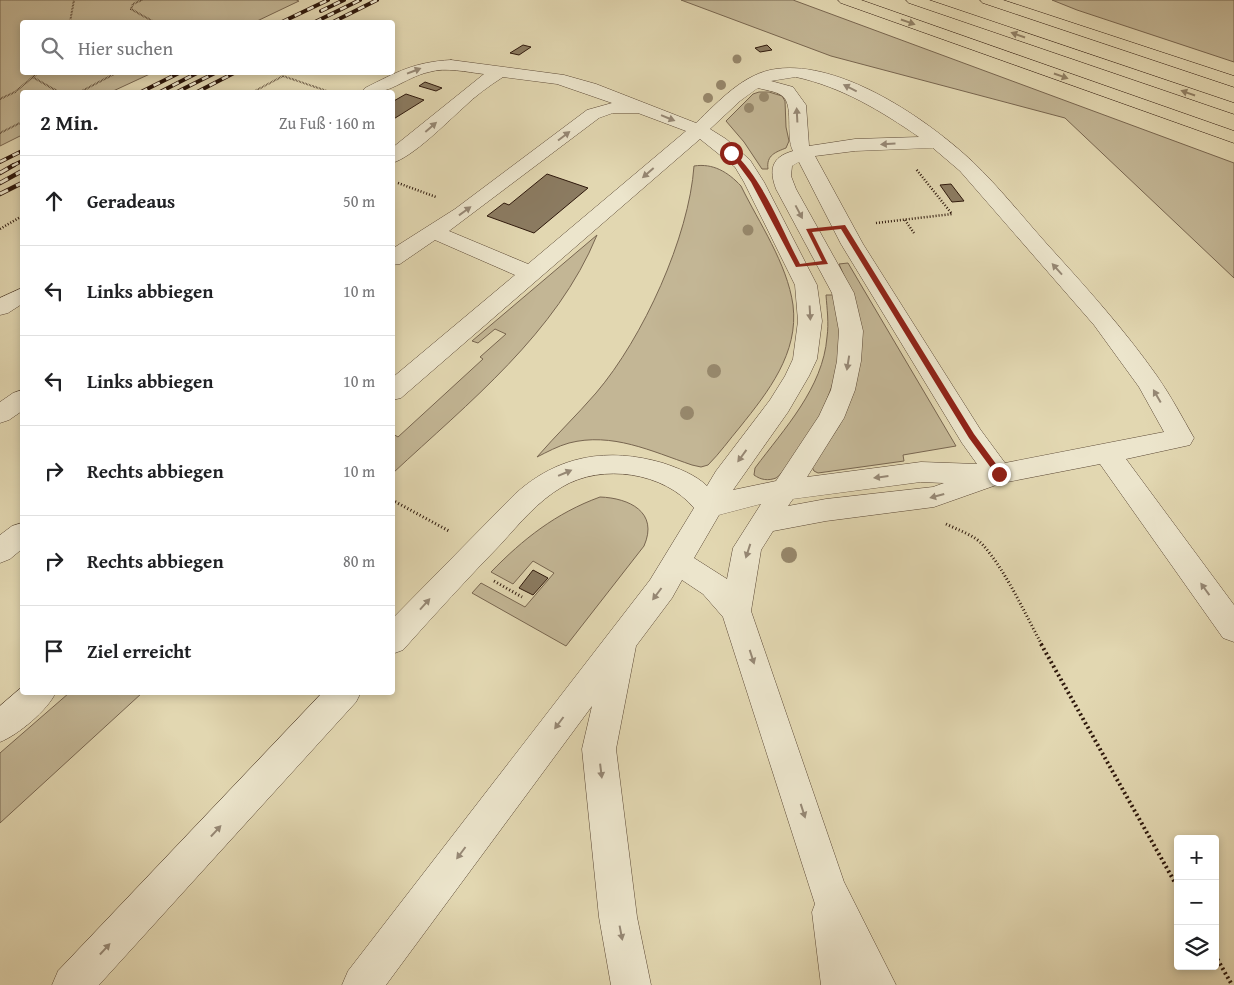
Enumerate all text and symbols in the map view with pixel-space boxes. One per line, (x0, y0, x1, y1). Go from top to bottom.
one-way arrow (901, 18, 916, 26)
search box (20, 20, 395, 75)
one-way arrow (1010, 31, 1025, 38)
icon: search (38, 34, 66, 62)
text: Hier suchen (78, 34, 173, 62)
one-way arrow (407, 67, 422, 74)
one-way arrow (1054, 73, 1069, 80)
one-way arrow (843, 84, 858, 92)
one-way arrow (1180, 89, 1195, 97)
text: 2 Min. (40, 107, 98, 138)
one-way arrow (793, 107, 801, 123)
text: Zu Fuß · 160 m (279, 111, 375, 135)
one-way arrow (661, 114, 675, 122)
one-way arrow (425, 122, 437, 133)
one-way arrow (557, 130, 570, 141)
one-way arrow (879, 141, 895, 149)
route start (720, 142, 743, 165)
one-way arrow (642, 167, 655, 178)
icon: ahead (40, 187, 68, 215)
text: Geradeaus (87, 187, 175, 215)
text: 50 m (343, 189, 375, 213)
one-way arrow (458, 205, 471, 216)
one-way arrow (795, 205, 803, 220)
one-way arrow (1051, 263, 1063, 275)
icon: left (40, 277, 68, 305)
text: Links abbiegen (87, 277, 213, 305)
text: 10 m (343, 279, 375, 303)
one-way arrow (806, 305, 814, 321)
one-way arrow (844, 355, 852, 371)
icon: left (40, 367, 68, 395)
text: Links abbiegen (87, 367, 213, 395)
text: 10 m (343, 369, 375, 393)
one-way arrow (1152, 390, 1161, 403)
one-way arrow (737, 449, 748, 462)
icon: right (40, 457, 68, 485)
text: Rechts abbiegen (87, 457, 224, 485)
text: 10 m (343, 459, 375, 483)
route end (988, 463, 1011, 486)
one-way arrow (558, 469, 572, 477)
one-way arrow (873, 473, 889, 481)
one-way arrow (929, 492, 944, 500)
one-way arrow (744, 543, 752, 558)
icon: right (40, 547, 68, 575)
text: Rechts abbiegen (87, 547, 224, 575)
text: 80 m (343, 549, 375, 573)
one-way arrow (1200, 583, 1211, 596)
one-way arrow (652, 587, 663, 600)
one-way arrow (419, 599, 431, 611)
icon: arrive (40, 637, 68, 665)
text: Ziel erreicht (87, 637, 191, 665)
one-way arrow (748, 650, 756, 665)
one-way arrow (554, 716, 564, 730)
one-way arrow (597, 764, 605, 780)
one-way arrow (799, 804, 807, 819)
one-way arrow (210, 825, 222, 837)
map controls (1174, 835, 1219, 970)
button: + (1174, 835, 1219, 880)
one-way arrow (456, 846, 466, 860)
button: − (1174, 880, 1219, 925)
one-way arrow (617, 925, 625, 940)
button: layers (1174, 925, 1219, 970)
one-way arrow (99, 944, 111, 956)

